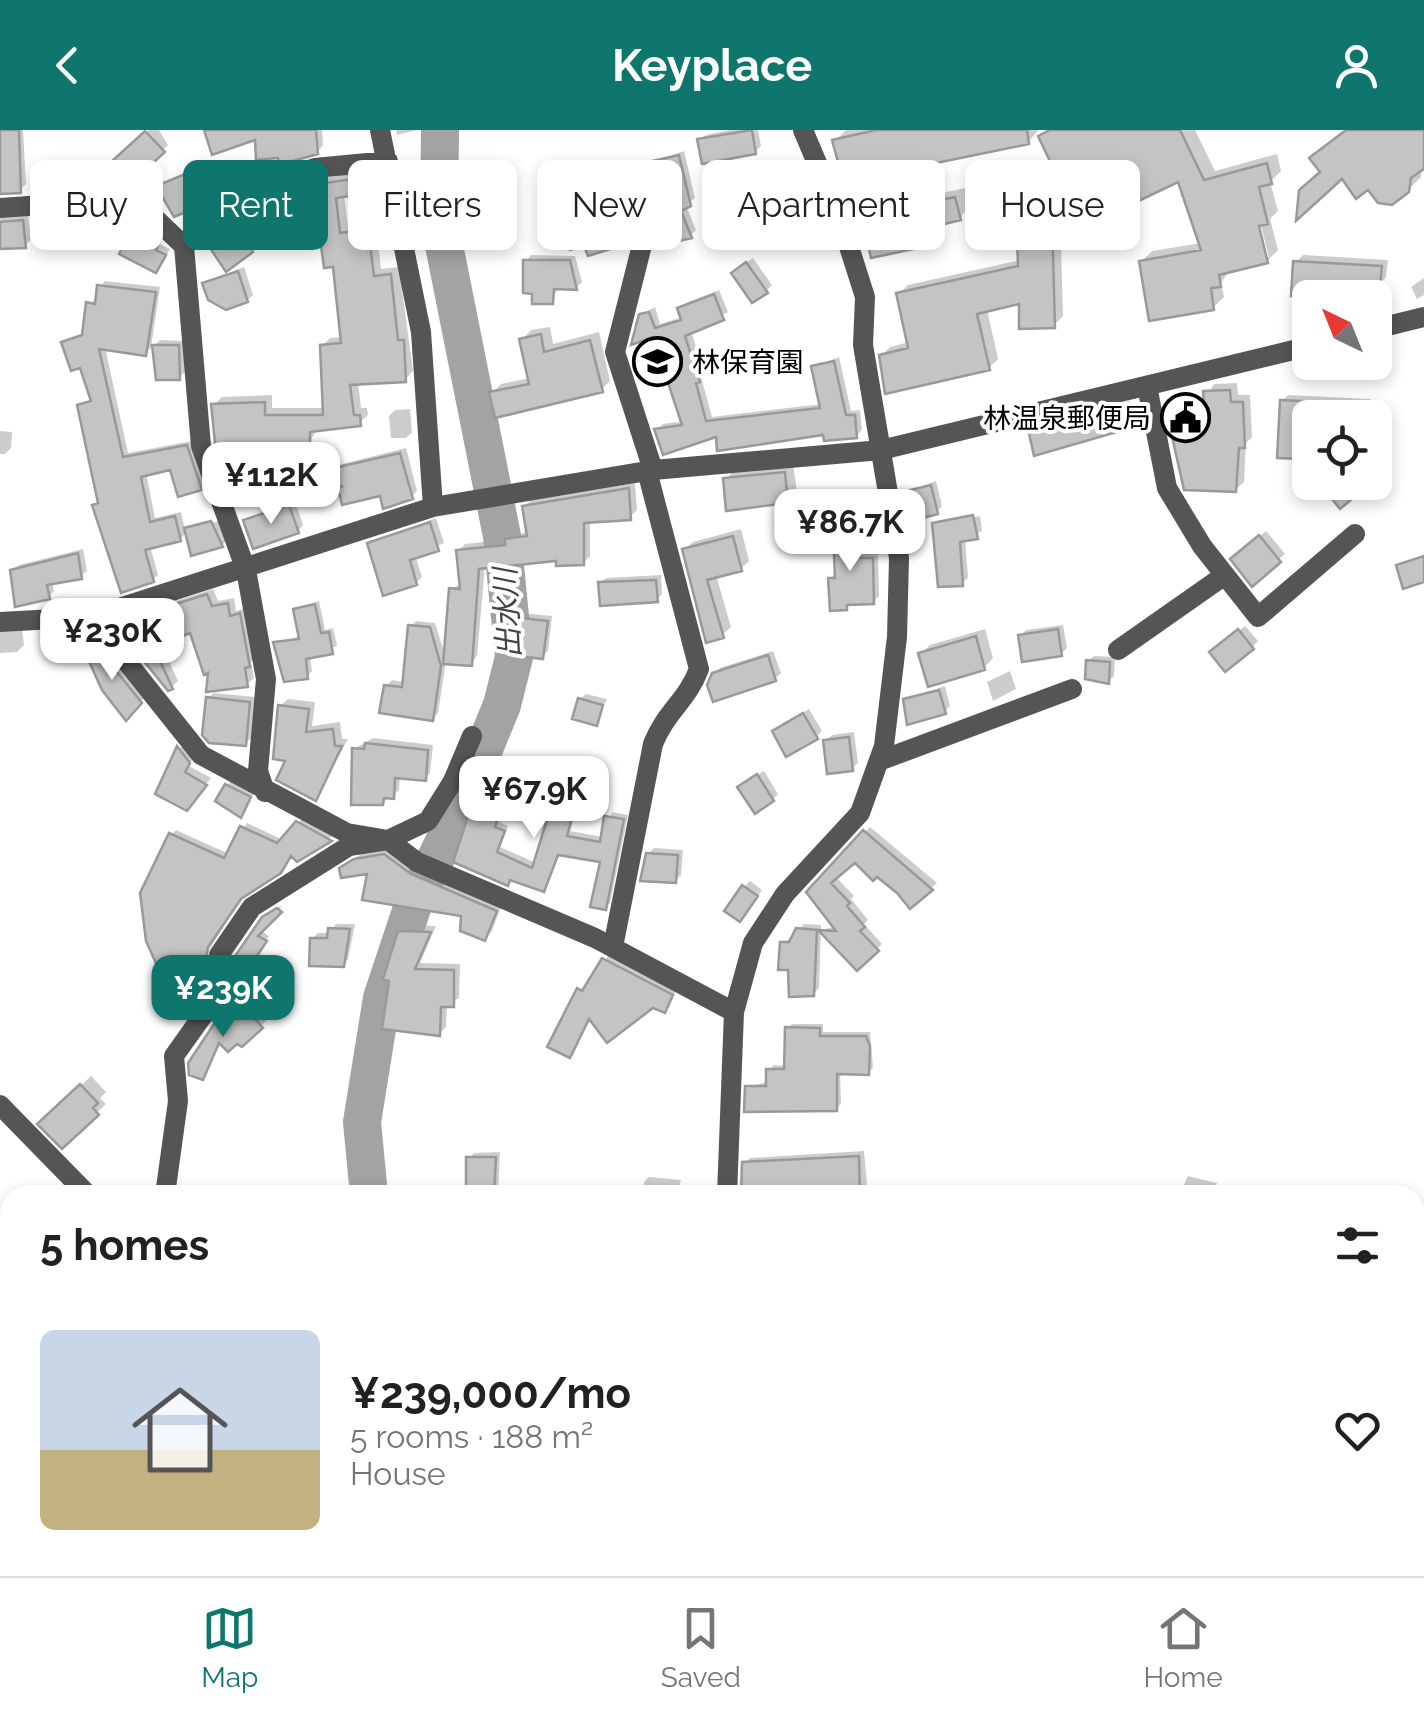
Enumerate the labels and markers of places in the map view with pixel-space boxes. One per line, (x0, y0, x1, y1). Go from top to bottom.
school or university icon: 林保育園 (631, 336, 683, 388)
place label: 林保育園 (692, 346, 804, 379)
public building icon: 林温泉郵便局 (1160, 392, 1212, 444)
place label: 林温泉郵便局 (983, 402, 1151, 435)
pin: ¥112K (201, 442, 341, 527)
pin: ¥86.7K (769, 489, 931, 574)
pin: ¥230K (42, 598, 182, 683)
pin: ¥67.9K (453, 756, 615, 841)
pin: ¥239K (153, 955, 293, 1040)

